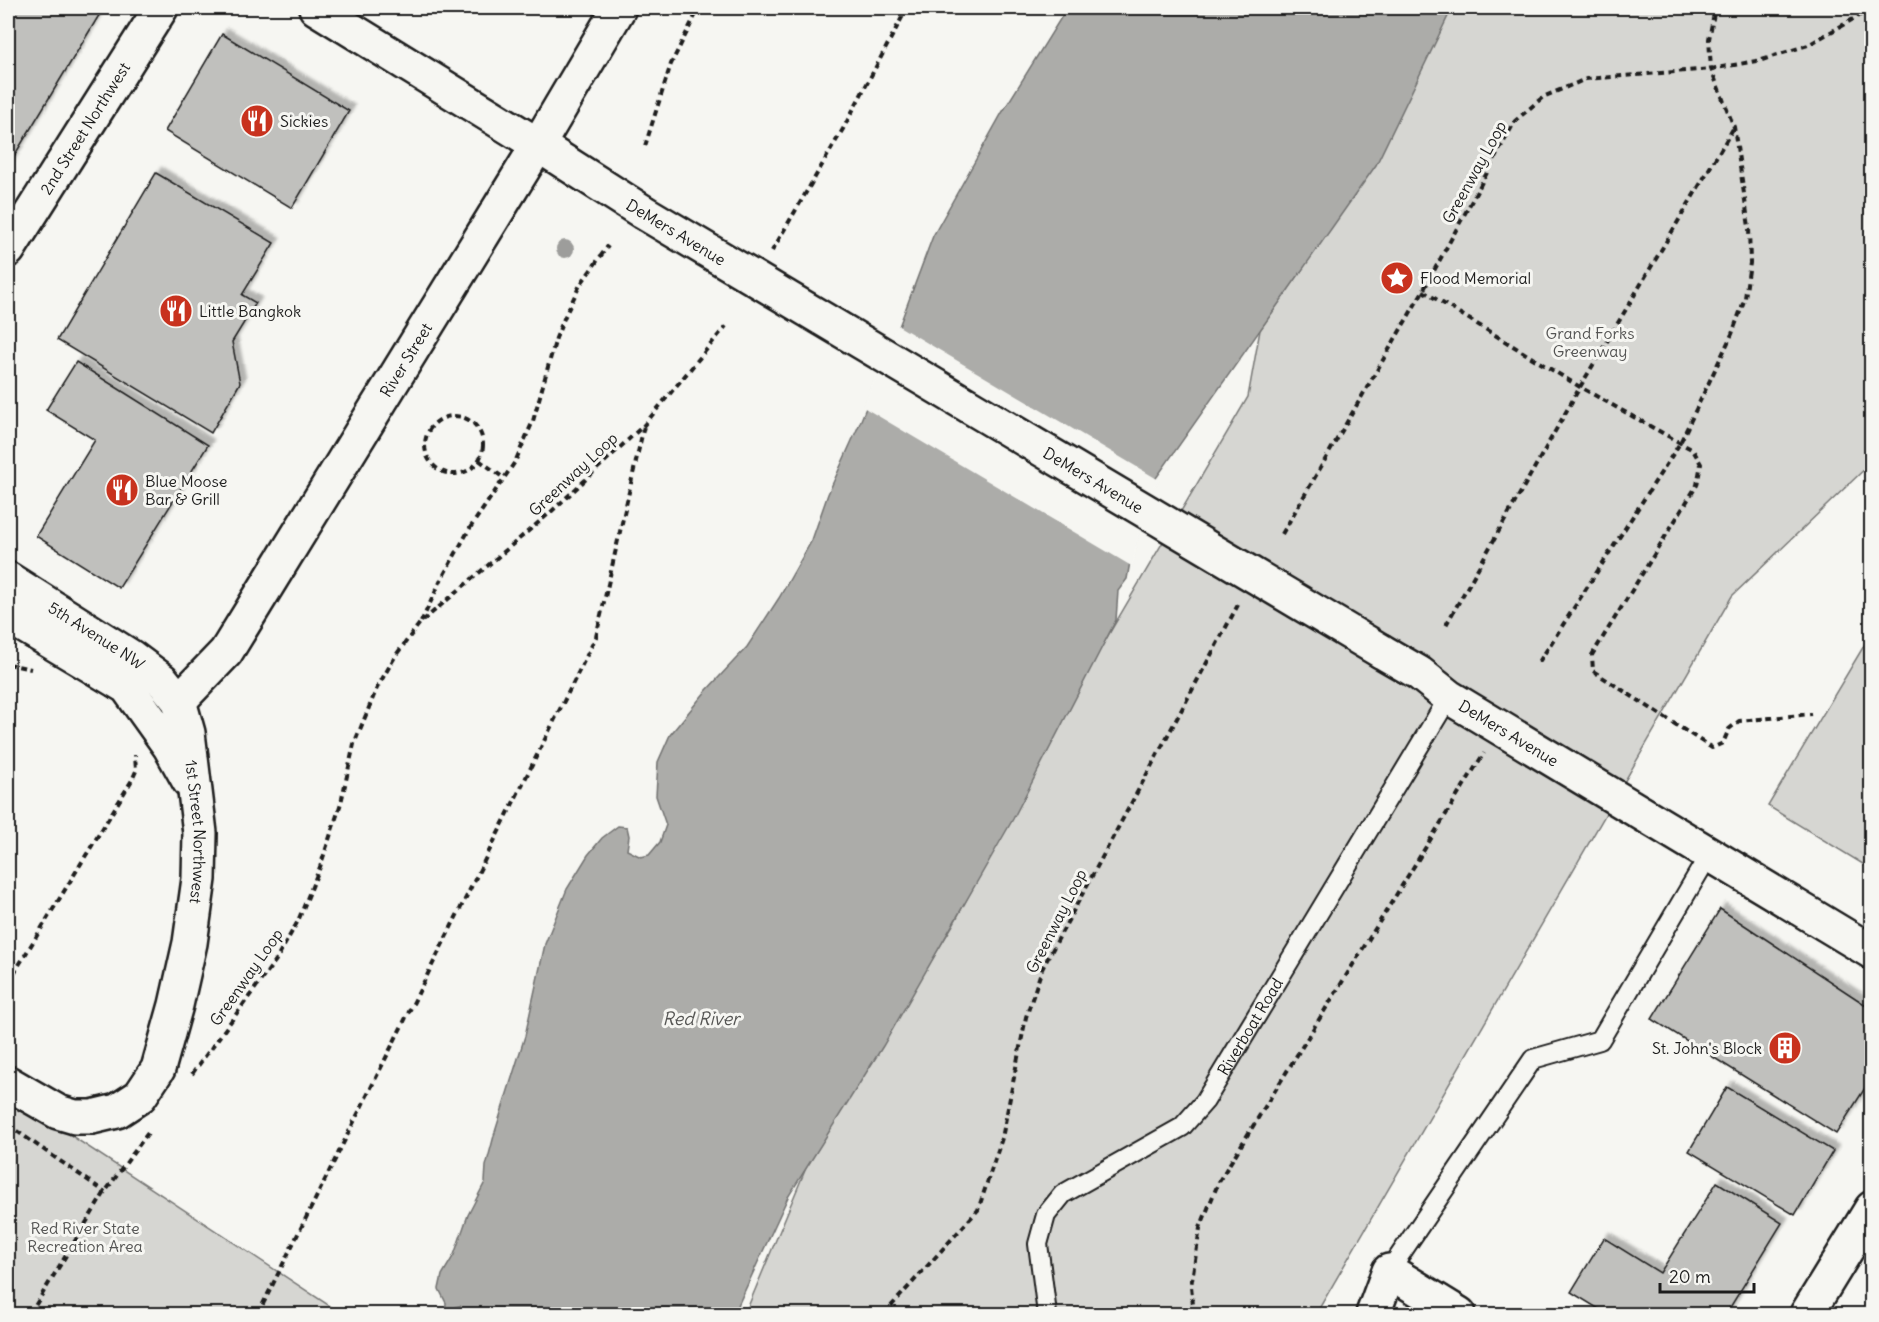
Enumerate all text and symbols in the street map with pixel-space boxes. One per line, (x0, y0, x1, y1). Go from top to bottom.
street label: 2nd Street Northwest (36, 58, 135, 198)
restaurant icon: Sickies (239, 103, 275, 139)
place label: Sickies (280, 111, 328, 131)
street label: Greenway Loop (1438, 117, 1510, 227)
street label: DeMers Avenue (623, 194, 729, 270)
place icon: Flood Memorial (1379, 260, 1415, 296)
place label: Flood Memorial (1420, 268, 1531, 288)
restaurant icon: Little Bangkok (158, 293, 194, 329)
place label: Little Bangkok (199, 301, 301, 321)
street label: River Street (375, 319, 436, 400)
park label: Grand Forks Greenway (1546, 323, 1634, 361)
street label: Greenway Loop (524, 428, 622, 520)
street label: DeMers Avenue (1040, 442, 1147, 517)
place label: Blue Moose Bar & Grill (145, 471, 228, 509)
restaurant icon: Blue Moose Bar & Grill (104, 472, 140, 508)
street label: 5th Avenue NW (45, 597, 149, 674)
street label: DeMers Avenue (1455, 695, 1562, 771)
street label: 1st Street Northwest (181, 759, 210, 906)
street label: Greenway Loop (1021, 866, 1091, 976)
street label: Greenway Loop (205, 925, 287, 1029)
street label: Riverboat Road (1213, 974, 1287, 1079)
water label: Red River (663, 1007, 742, 1030)
building icon: St. John's Block (1767, 1030, 1803, 1066)
place label: St. John's Block (1652, 1038, 1762, 1058)
park label: Red River State Recreation Area (27, 1218, 143, 1256)
scale bar (1660, 1256, 1754, 1294)
text: 20 m (1669, 1265, 1711, 1288)

